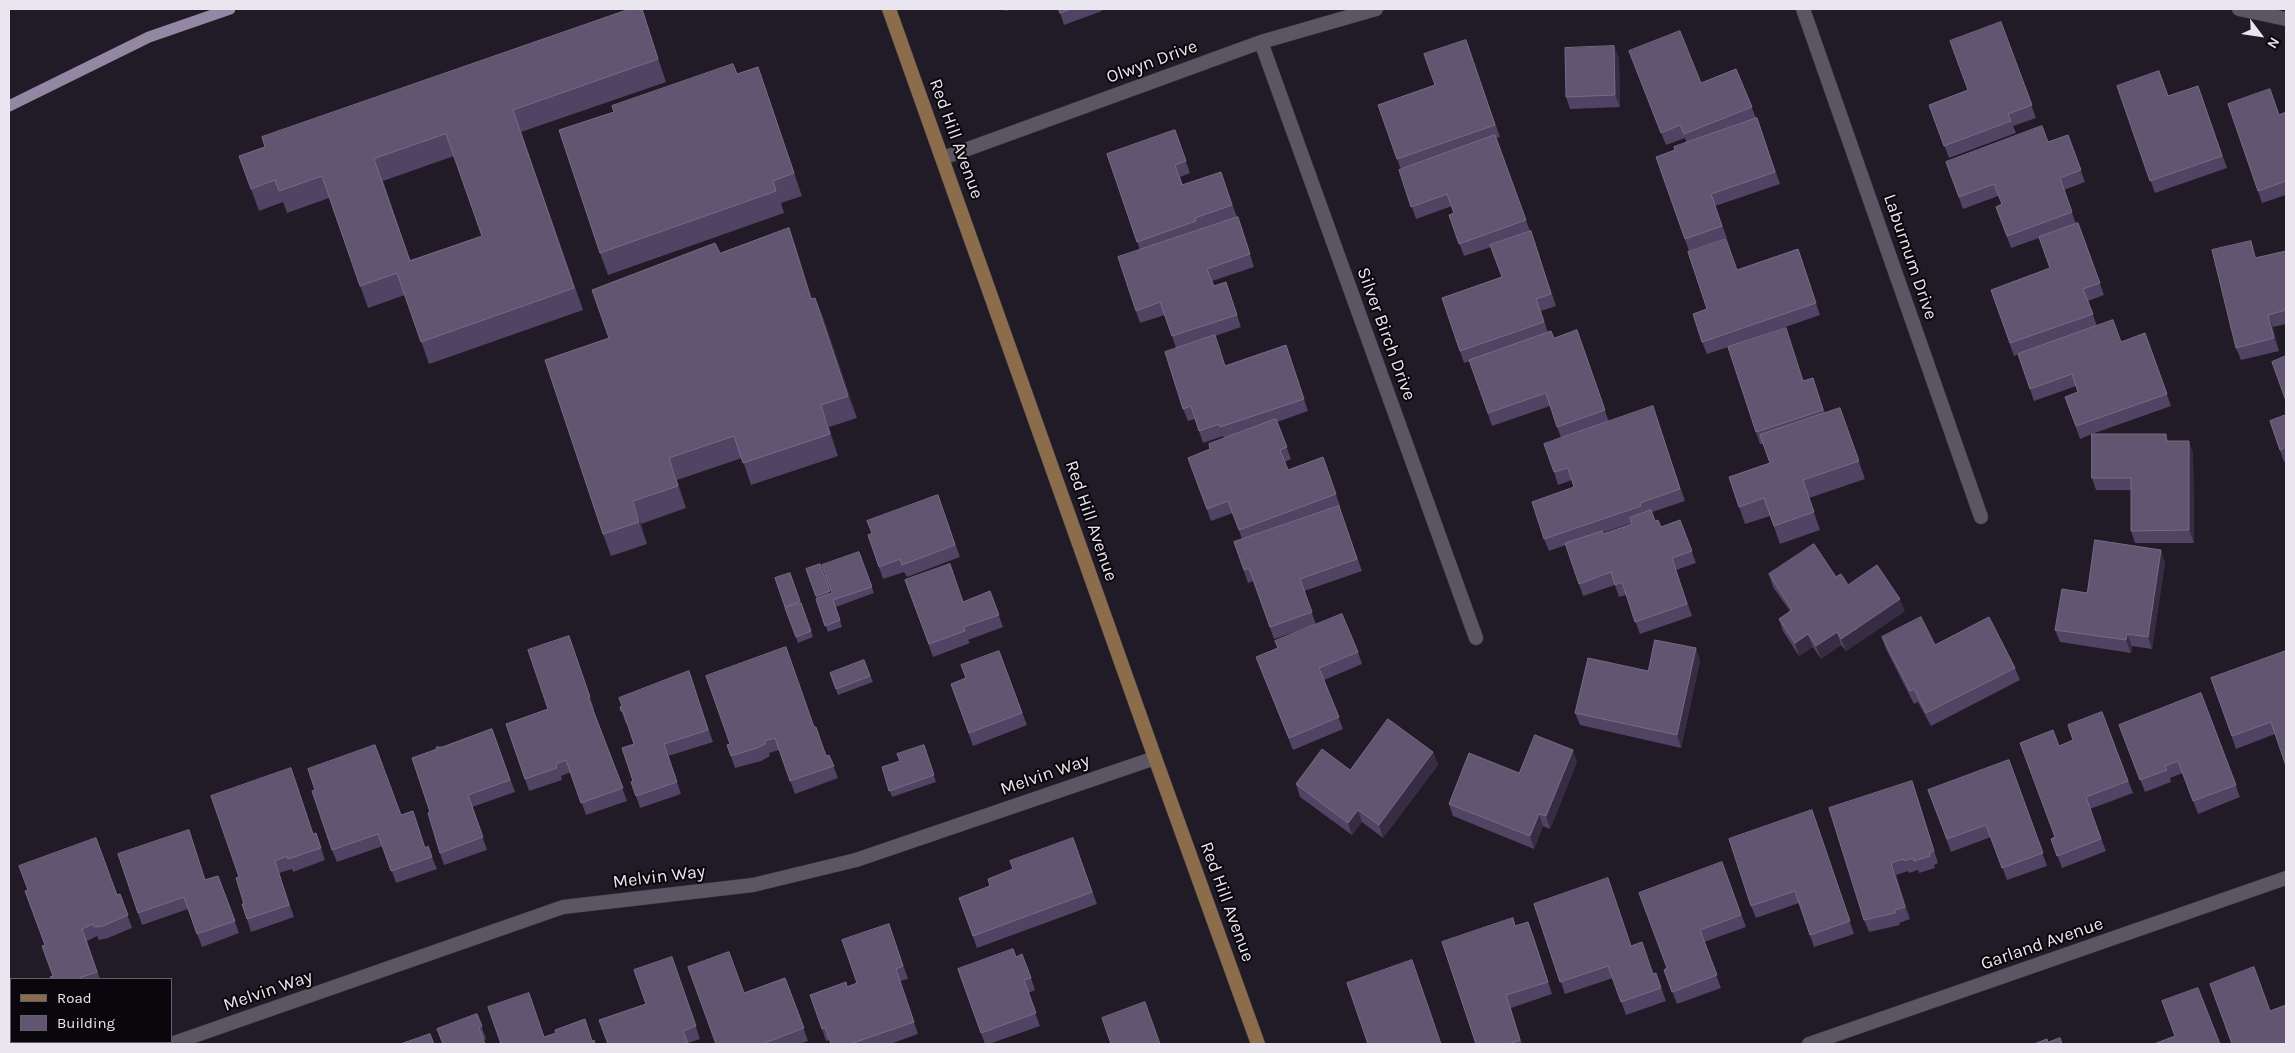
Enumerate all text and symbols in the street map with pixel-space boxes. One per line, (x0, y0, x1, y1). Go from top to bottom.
north arrow (2235, 10, 2285, 60)
text: N (2263, 34, 2283, 52)
street label: Olwyn Drive (1104, 36, 1200, 88)
street label: Red Hill Avenue (924, 76, 988, 202)
street label: Laburnum Drive (1878, 191, 1942, 323)
street label: Silver Birch Drive (1352, 265, 1420, 403)
street label: Red Hill Avenue (1060, 458, 1122, 584)
street label: Melvin Way (998, 750, 1092, 800)
street label: Red Hill Avenue (1195, 839, 1259, 965)
street label: Melvin Way (612, 861, 706, 893)
street label: Garland Avenue (1978, 913, 2106, 975)
street label: Melvin Way (221, 966, 315, 1016)
legend (10, 978, 172, 1043)
text: Road (57, 989, 92, 1007)
text: Building (57, 1014, 115, 1032)

